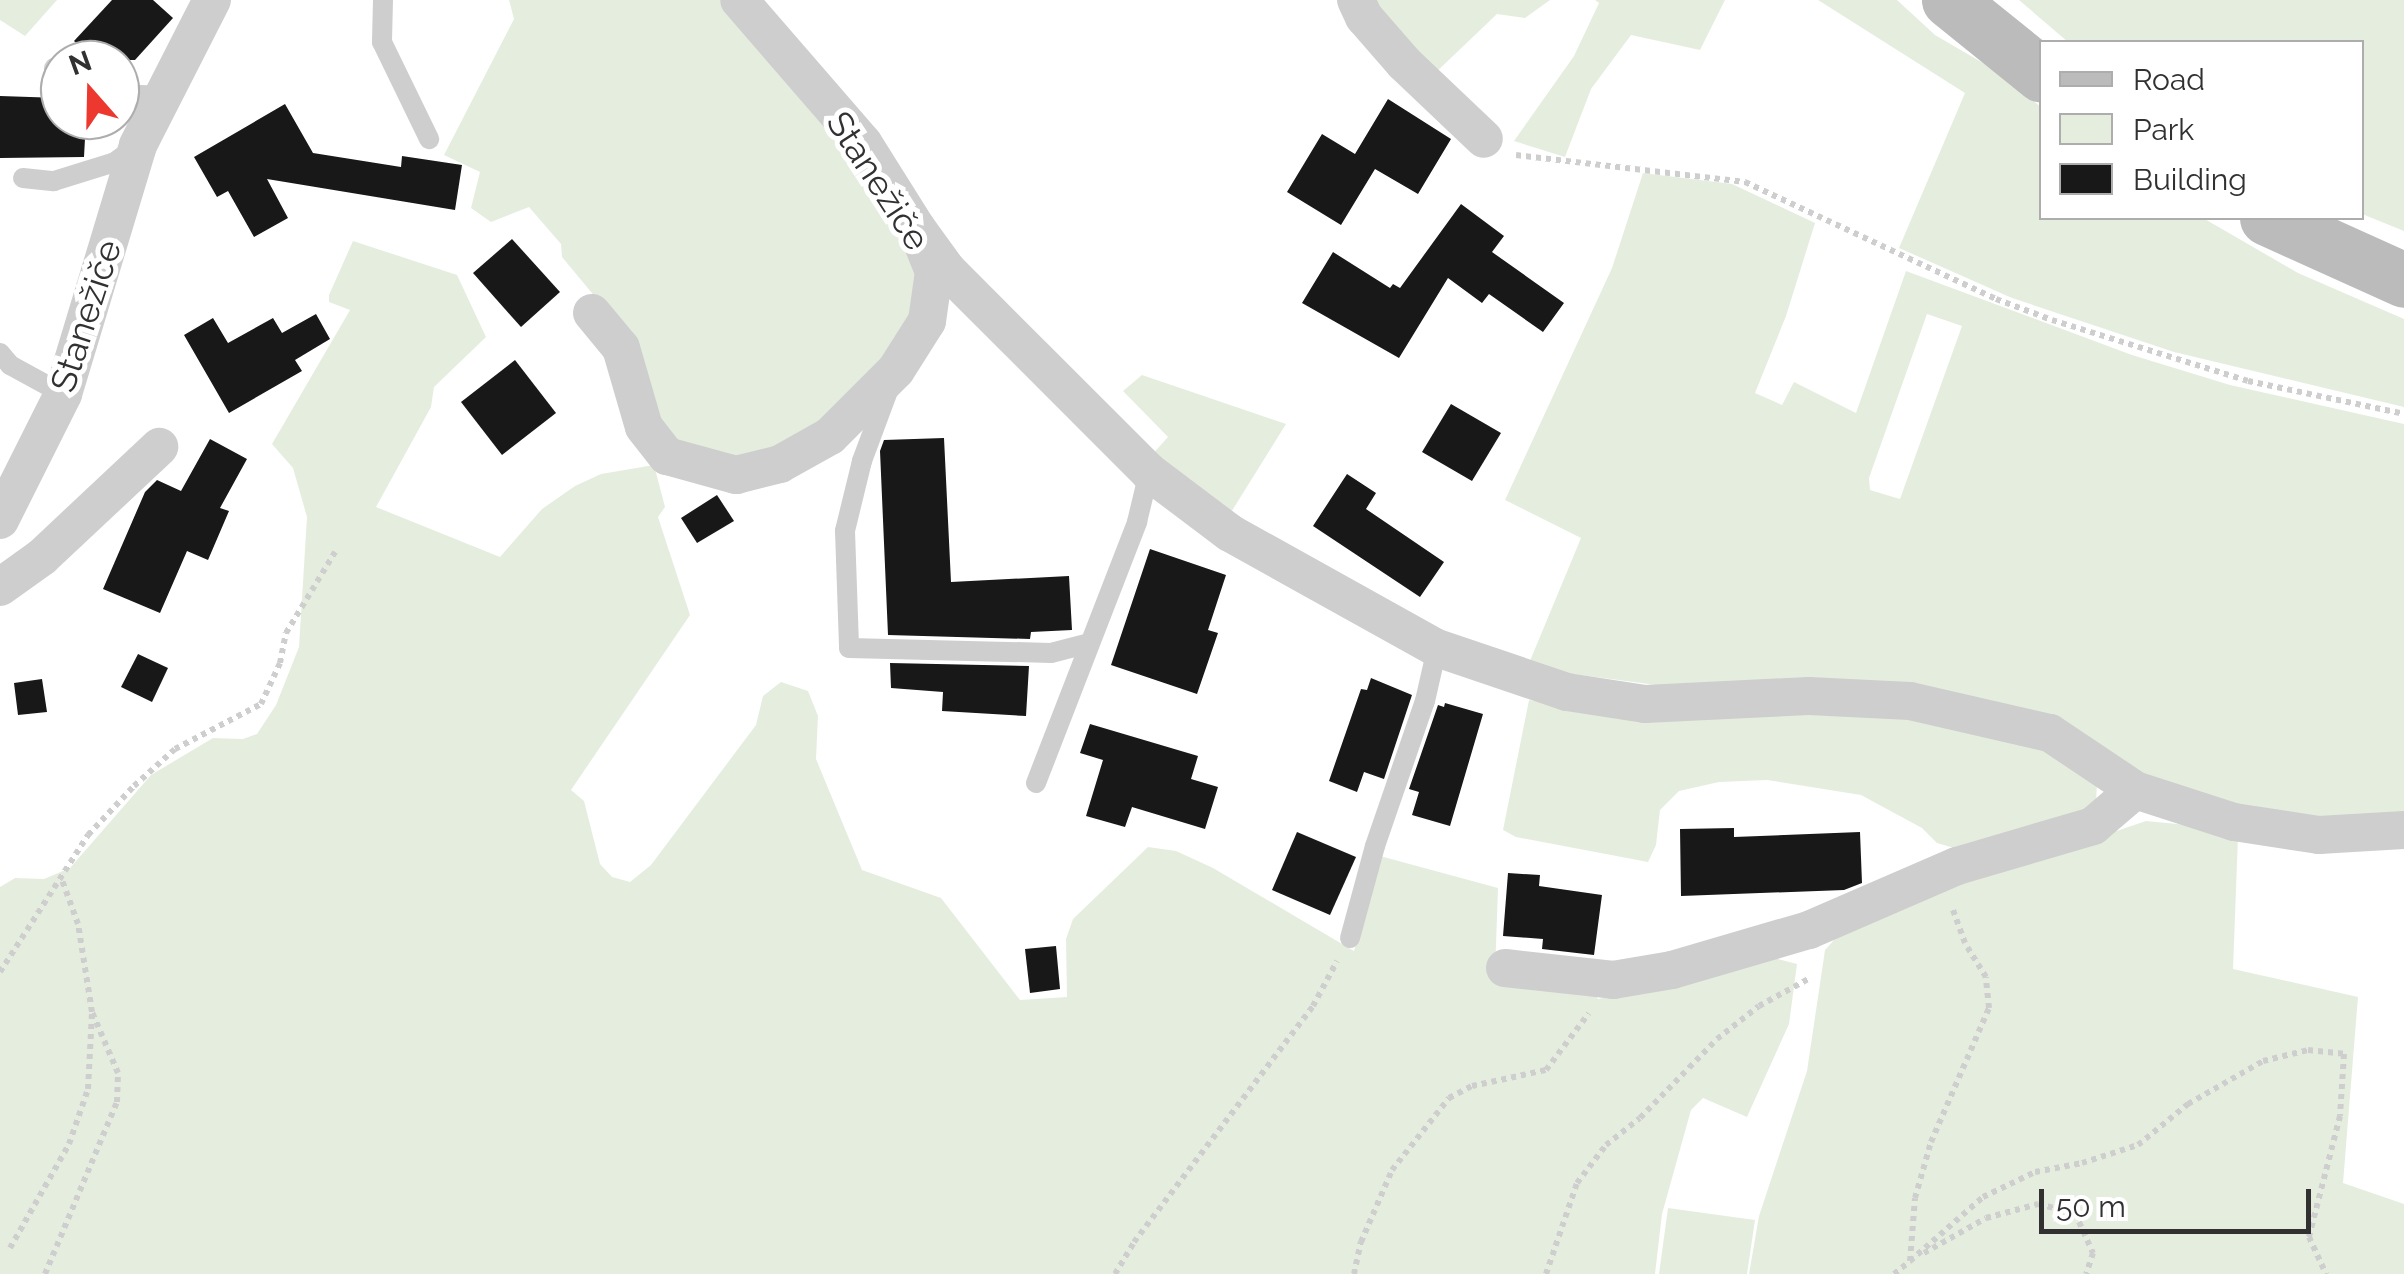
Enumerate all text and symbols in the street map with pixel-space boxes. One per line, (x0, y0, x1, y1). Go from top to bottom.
north arrow (40, 40, 140, 140)
legend (2039, 40, 2364, 220)
text: N (65, 44, 96, 82)
text: Road (2133, 62, 2205, 97)
street label: Stanežiče (818, 104, 938, 258)
text: Park (2133, 112, 2194, 147)
text: Building (2133, 162, 2247, 197)
street label: Stanežiče (42, 235, 130, 397)
scale bar (2044, 1169, 2316, 1231)
text: 50 m (2056, 1189, 2126, 1224)

